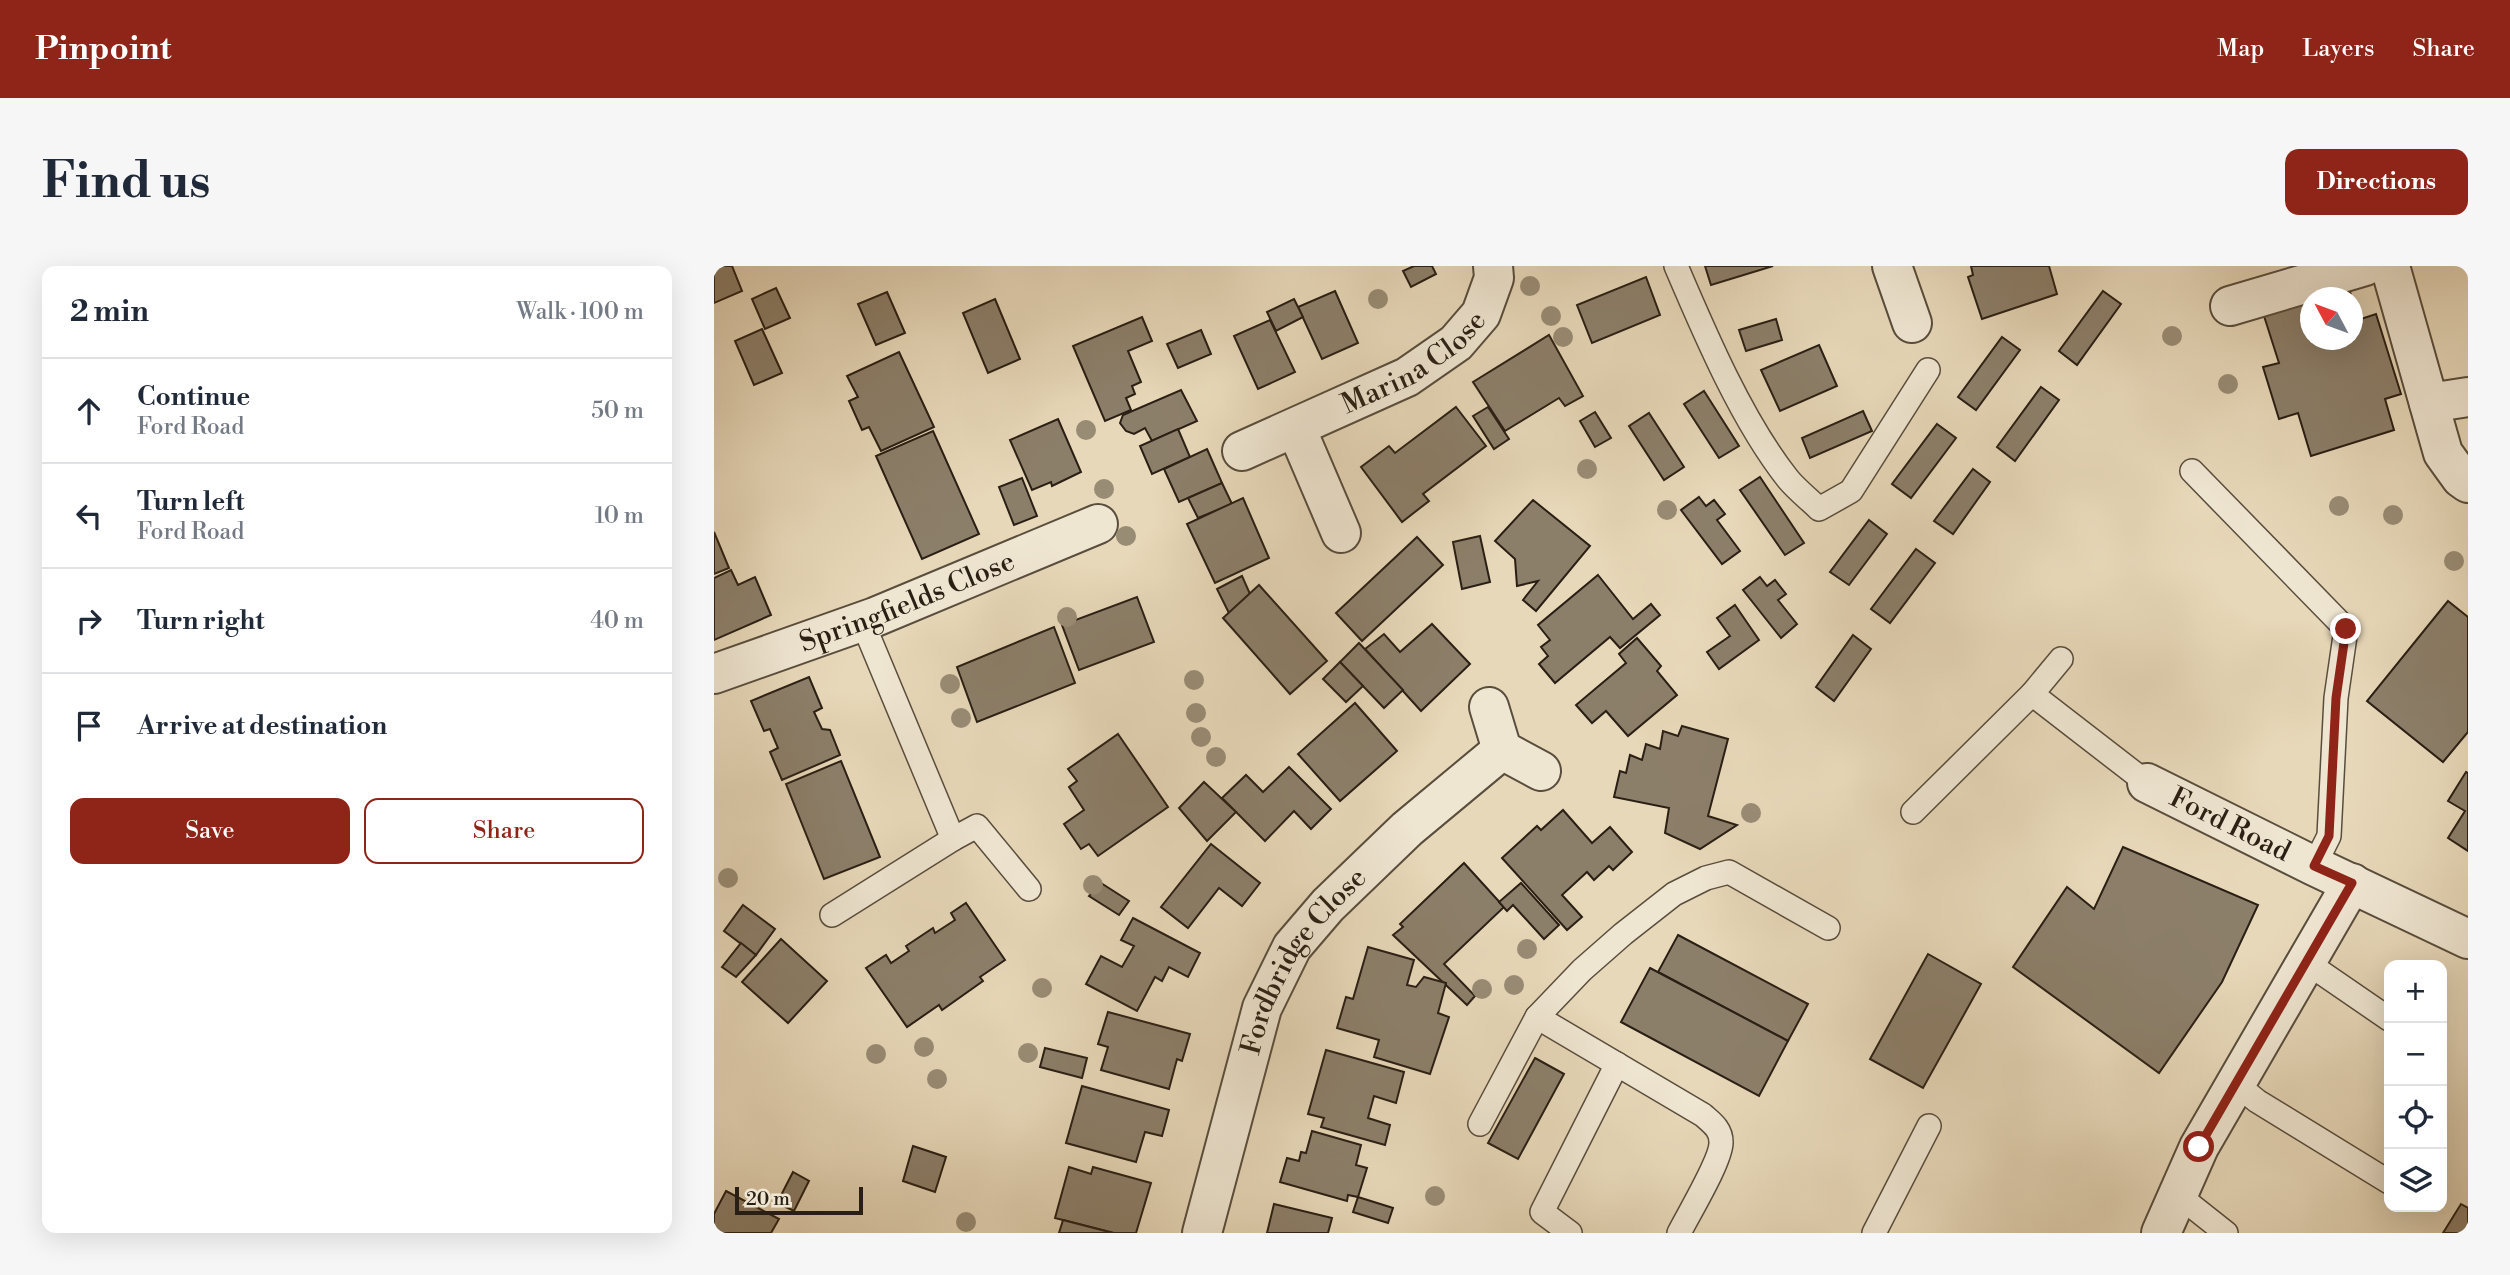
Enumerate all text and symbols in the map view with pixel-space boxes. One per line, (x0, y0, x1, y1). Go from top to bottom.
text: Pinpoint (35, 29, 172, 70)
text: Map (2217, 34, 2264, 64)
text: Layers (2302, 34, 2374, 64)
text: Share (2412, 34, 2475, 64)
button: Directions (2285, 149, 2468, 215)
text: Find us (42, 152, 211, 213)
north arrow (2300, 287, 2363, 350)
text: 2 min (70, 293, 149, 331)
text: Walk · 100 m (516, 298, 644, 326)
street label: Marina Close (1336, 303, 1493, 422)
text: Continue (137, 381, 250, 413)
icon: ahead (70, 392, 108, 430)
text: 50 m (591, 397, 644, 425)
text: Ford Road (137, 413, 244, 441)
text: Turn left (137, 486, 245, 518)
icon: left (70, 497, 108, 535)
text: 10 m (595, 502, 644, 530)
text: Ford Road (137, 518, 244, 546)
street label: Springfields Close (795, 543, 1020, 660)
icon: right (70, 602, 108, 640)
text: Turn right (137, 605, 265, 637)
text: 40 m (590, 607, 644, 635)
route end (2330, 613, 2361, 644)
icon: arrive (70, 707, 108, 745)
text: Arrive at destination (137, 710, 387, 742)
street label: Ford Road (2164, 780, 2297, 869)
button: Save (70, 798, 350, 864)
button: Share (364, 798, 644, 864)
street label: Fordbridge Close (1233, 860, 1374, 1059)
map controls (2384, 960, 2447, 1212)
button: + (2384, 960, 2447, 1023)
button: − (2384, 1023, 2447, 1086)
button: locate (2384, 1086, 2447, 1149)
route start (2183, 1131, 2214, 1162)
button: layers (2384, 1149, 2447, 1212)
scale bar (735, 1184, 863, 1216)
text: 20 m (746, 1187, 790, 1211)

